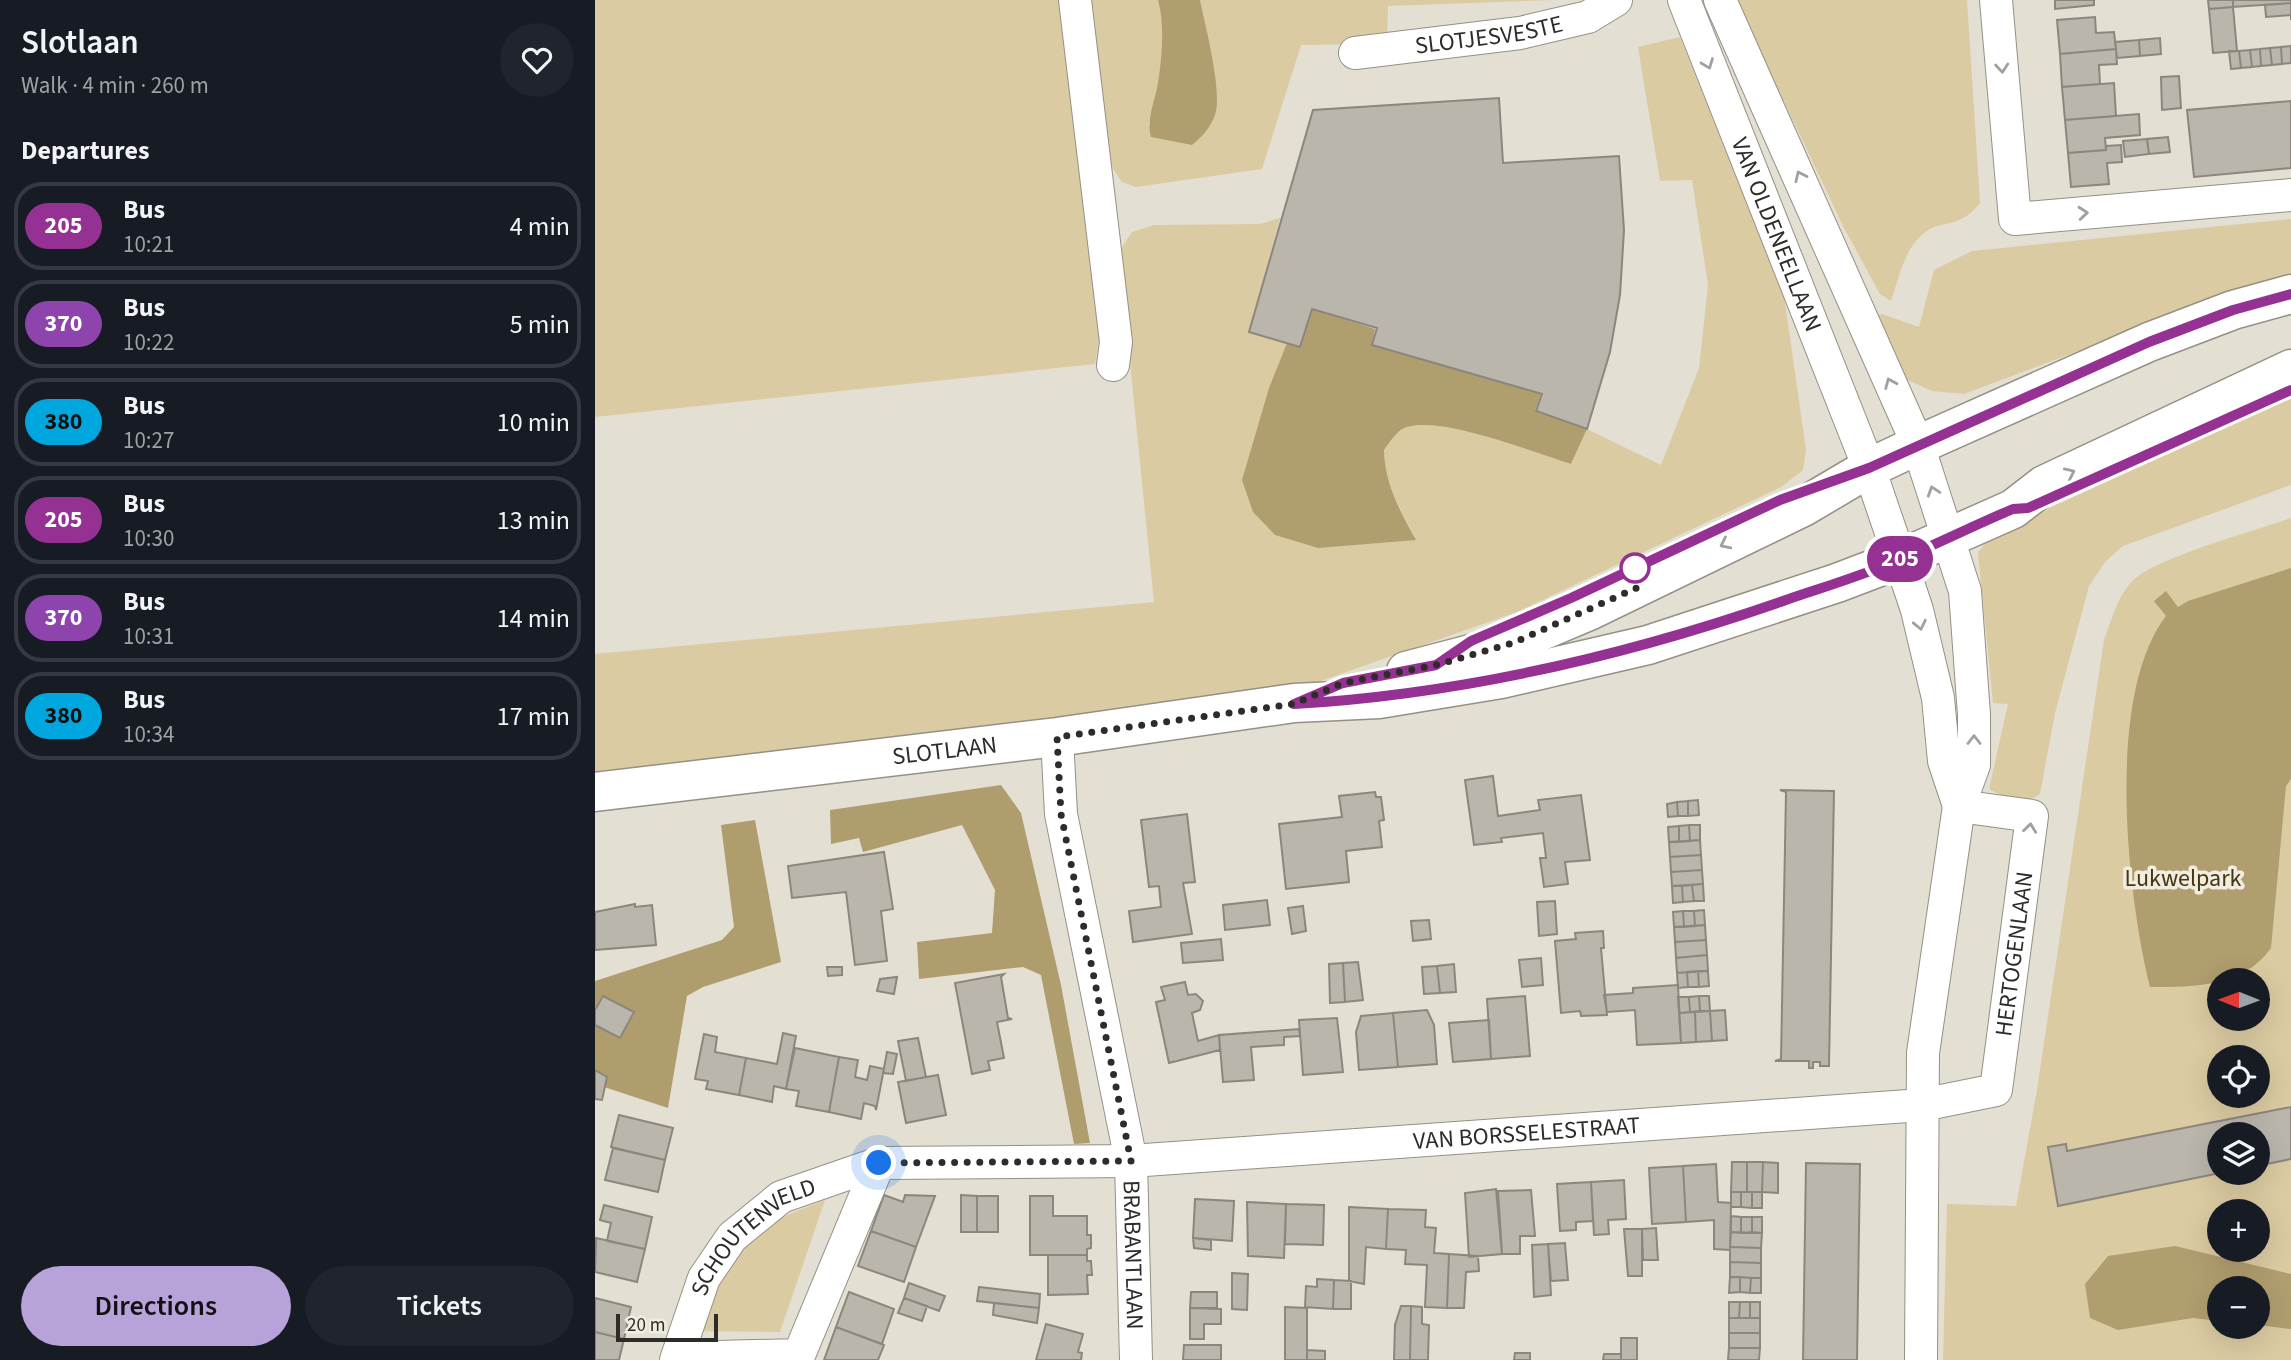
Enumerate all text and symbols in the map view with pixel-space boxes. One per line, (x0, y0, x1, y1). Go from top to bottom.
street label: SLOTJESVESTE (1413, 6, 1566, 63)
text: Slotlaan (21, 19, 139, 66)
button: heart (500, 23, 574, 97)
one-way arrow (1700, 57, 1714, 69)
one-way arrow (1994, 63, 2009, 74)
text: Walk · 4 min · 260 m (21, 69, 209, 102)
text: Departures (21, 132, 149, 169)
street label: VAN OLDENEELLAAN (1722, 132, 1831, 337)
one-way arrow (1794, 171, 1808, 184)
text: Bus (123, 191, 165, 228)
one-way arrow (2078, 206, 2089, 221)
text: 205 (44, 208, 83, 243)
text: 4 min (510, 208, 570, 245)
text: 10:21 (123, 228, 174, 261)
text: Bus (123, 289, 165, 326)
text: 370 (44, 306, 83, 341)
text: 5 min (510, 306, 570, 343)
text: 10:22 (123, 326, 174, 359)
one-way arrow (1884, 377, 1898, 390)
text: Bus (123, 387, 165, 424)
text: 380 (44, 404, 83, 439)
text: 10 min (497, 404, 570, 441)
text: 10:27 (123, 424, 174, 457)
one-way arrow (2063, 467, 2075, 481)
text: Bus (123, 485, 165, 522)
one-way arrow (1927, 486, 1941, 498)
text: 205 (44, 502, 83, 537)
text: 13 min (497, 502, 570, 539)
text: 10:30 (123, 522, 174, 555)
one-way arrow (1720, 536, 1732, 550)
line badge: 205 (1860, 536, 1940, 582)
text: 205 (1881, 541, 1919, 576)
unlabelled marker (1620, 553, 1650, 583)
text: Bus (123, 583, 165, 620)
text: 370 (44, 600, 83, 635)
text: 14 min (497, 600, 570, 637)
one-way arrow (1912, 619, 1927, 631)
text: 10:31 (123, 620, 174, 653)
text: Bus (123, 681, 165, 718)
text: 380 (44, 698, 83, 733)
text: 17 min (497, 698, 570, 735)
text: 10:34 (123, 718, 174, 751)
street label: SLOTLAAN (890, 727, 999, 774)
one-way arrow (1966, 735, 1982, 745)
one-way arrow (2023, 822, 2038, 834)
park label: Lukwelpark (2125, 861, 2242, 896)
street label: HERTOGENLAAN (1986, 869, 2042, 1039)
north arrow (2207, 968, 2270, 1031)
map controls (2207, 968, 2270, 1339)
button: locate (2207, 1045, 2270, 1108)
street label: VAN BORSSELESTRAAT (1412, 1107, 1642, 1158)
button: layers (2207, 1122, 2270, 1185)
your location (861, 1145, 896, 1180)
street label: SCHOUTENVELD (682, 1169, 820, 1300)
street label: BRABANTLAAN (1114, 1180, 1153, 1330)
button: + (2207, 1199, 2270, 1262)
button: Directions (21, 1266, 291, 1346)
button: Tickets (305, 1266, 574, 1346)
button: − (2207, 1276, 2270, 1339)
scale bar (616, 1311, 717, 1343)
text: 20 m (627, 1312, 665, 1339)

